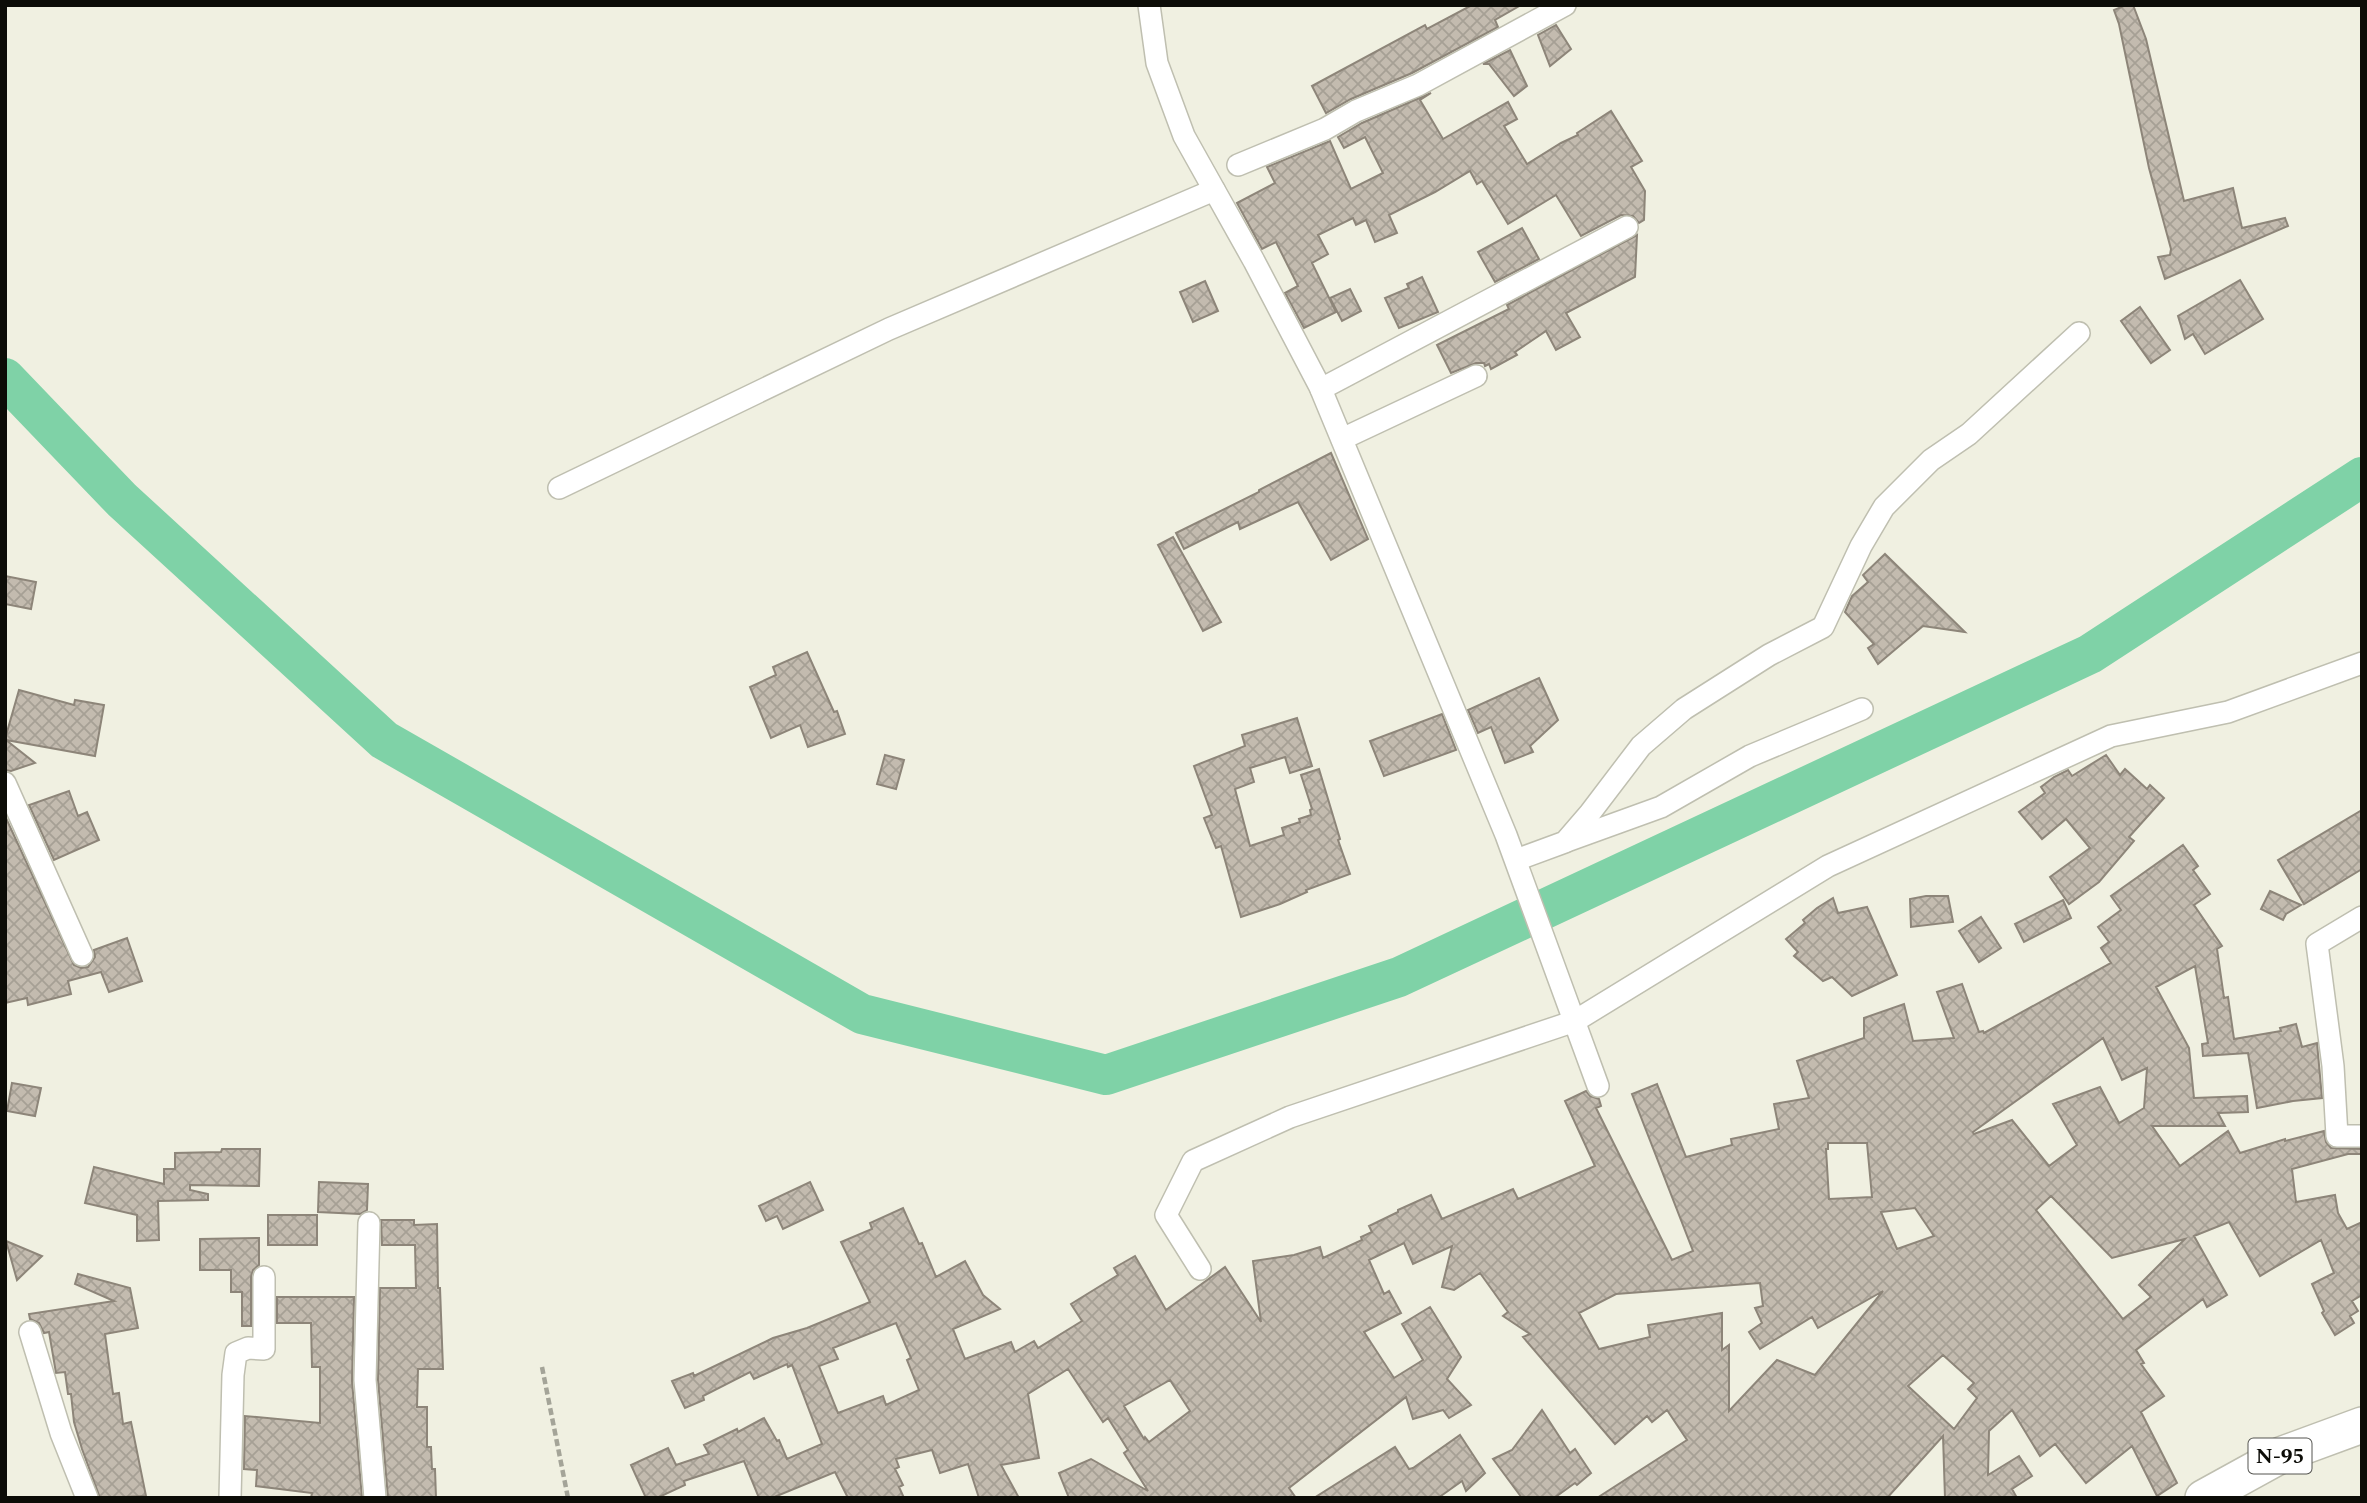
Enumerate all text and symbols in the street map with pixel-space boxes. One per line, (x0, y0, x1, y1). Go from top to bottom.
road number: N-95 (2248, 1438, 2312, 1474)

